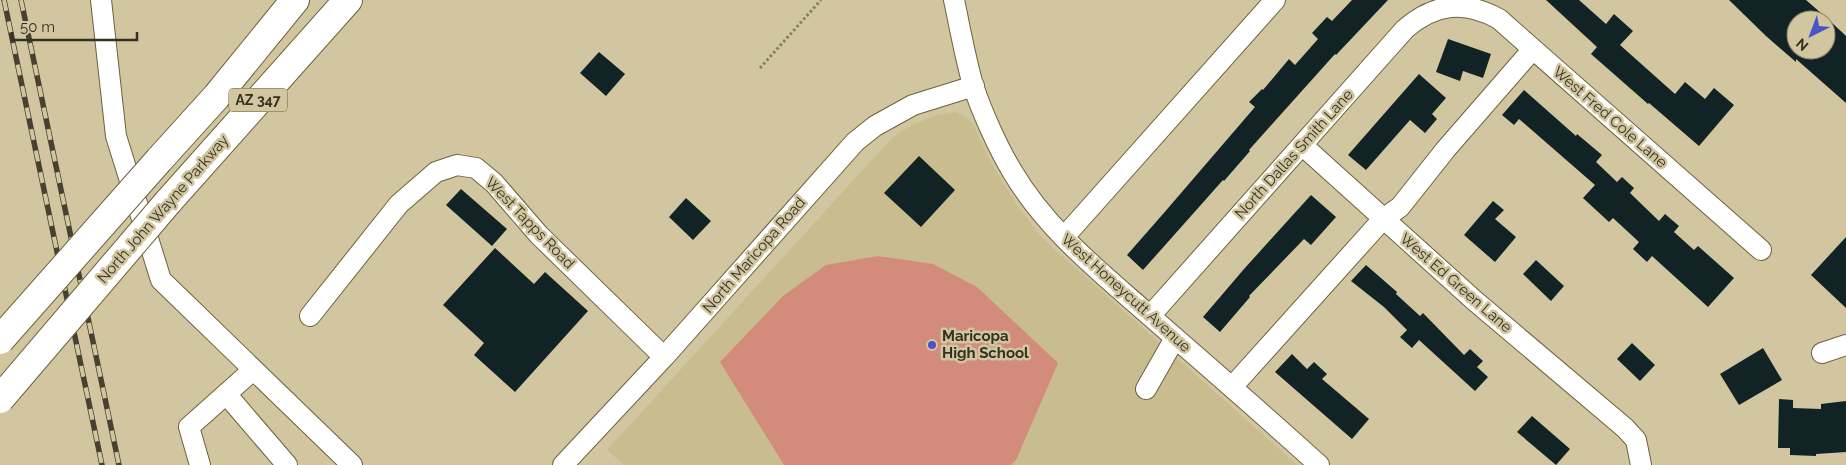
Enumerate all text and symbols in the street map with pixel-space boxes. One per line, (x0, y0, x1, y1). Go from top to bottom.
scale bar (12, 10, 138, 42)
north arrow (1786, 10, 1836, 60)
text: 50 m (20, 18, 55, 36)
text: N (1793, 35, 1812, 54)
street label: West Fred Cole Lane (1549, 63, 1671, 172)
street label: North Dallas Smith Lane (1231, 86, 1357, 222)
road number: AZ 347 (229, 88, 287, 112)
street label: North John Wayne Parkway (94, 131, 232, 287)
street label: West Tapps Road (482, 173, 578, 273)
street label: North Maricopa Road (699, 193, 809, 317)
street label: West Honeycutt Avenue (1058, 230, 1195, 356)
street label: West Ed Green Lane (1396, 230, 1516, 337)
place label: Maricopa High School (942, 327, 1029, 362)
marker: Maricopa High School (926, 339, 938, 351)

